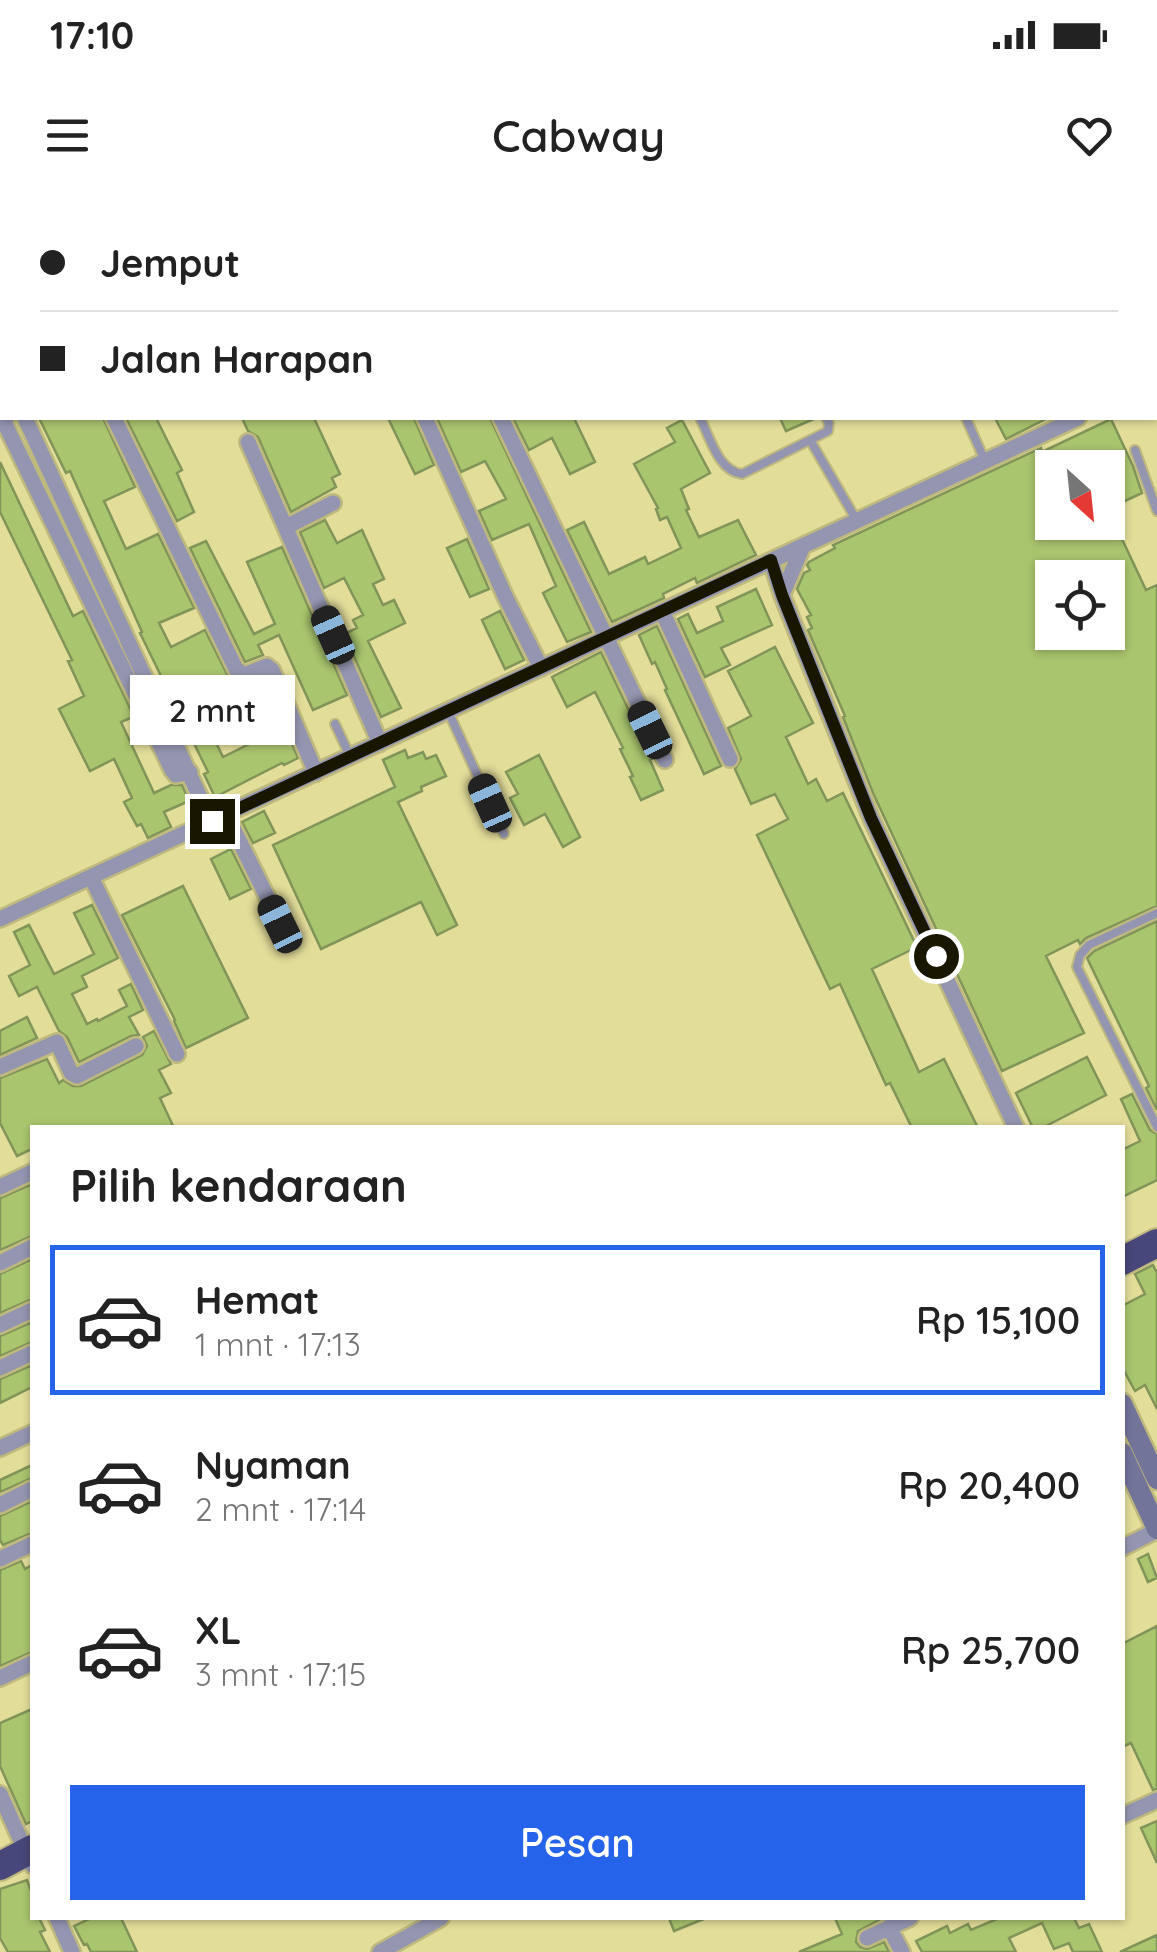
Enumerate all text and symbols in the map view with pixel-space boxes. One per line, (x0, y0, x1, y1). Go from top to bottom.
text: 17:10 (50, 11, 134, 59)
text: Cabway (492, 107, 665, 163)
icon: menu (40, 108, 95, 163)
icon: heart (1062, 108, 1117, 163)
text: Jemput (100, 239, 240, 287)
text: Jalan Harapan (100, 335, 374, 383)
north arrow (1035, 450, 1125, 540)
map controls (1035, 450, 1125, 650)
button: locate (1035, 560, 1125, 650)
car (307, 601, 359, 669)
callout: 2 mnt (130, 676, 294, 746)
text: 2 mnt (169, 690, 256, 730)
car (623, 696, 677, 764)
car (464, 769, 516, 837)
route end (190, 799, 235, 844)
car (253, 890, 307, 958)
route start (914, 934, 959, 979)
text: Pilih kendaraan (70, 1157, 407, 1213)
icon: car (75, 1275, 165, 1365)
text: Hemat (195, 1276, 319, 1324)
text: Rp 15,100 (916, 1296, 1080, 1344)
text: 1 mnt · 17:13 (195, 1324, 361, 1364)
icon: car (75, 1440, 165, 1530)
text: Nyaman (195, 1441, 351, 1489)
text: Rp 20,400 (898, 1461, 1080, 1509)
text: 2 mnt · 17:14 (195, 1489, 366, 1529)
icon: car (75, 1605, 165, 1695)
text: XL (195, 1606, 241, 1654)
text: Rp 25,700 (901, 1626, 1080, 1674)
text: 3 mnt · 17:15 (195, 1654, 366, 1694)
button: Pesan (70, 1785, 1085, 1900)

